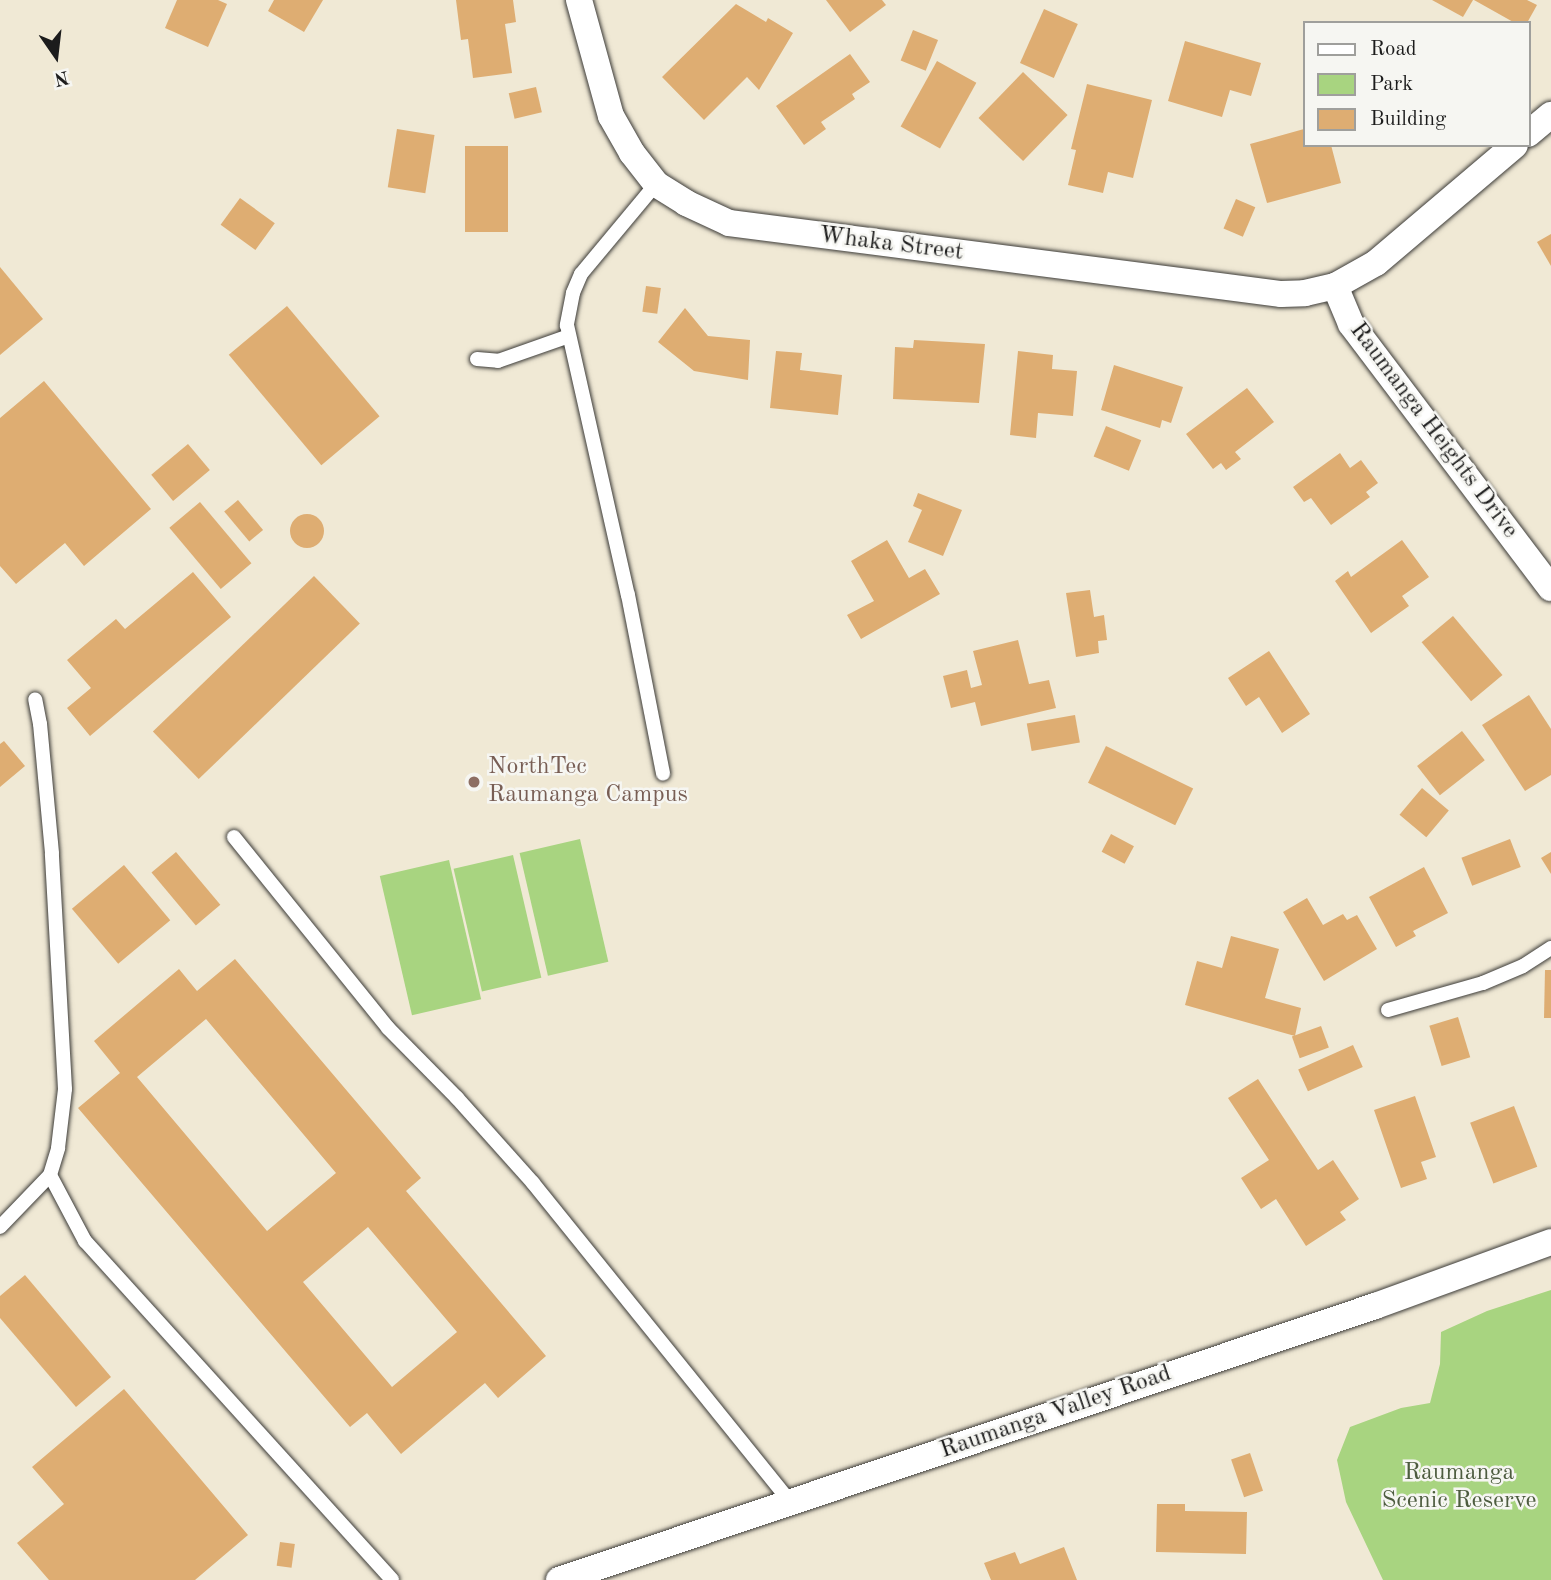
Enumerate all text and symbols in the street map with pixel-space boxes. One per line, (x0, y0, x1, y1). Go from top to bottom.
north arrow (21, 21, 91, 91)
legend (1302, 21, 1530, 147)
text: Road (1370, 39, 1417, 60)
text: N (52, 66, 71, 88)
text: Park (1370, 74, 1413, 95)
text: Building (1370, 109, 1446, 130)
street label: Whaka Street (817, 222, 965, 268)
street label: Raumanga Heights Drive (1342, 317, 1524, 545)
place label: NorthTec Raumanga Campus (488, 754, 688, 810)
marker: NorthTec Raumanga Campus (466, 774, 482, 790)
street label: Raumanga Valley Road (937, 1360, 1175, 1466)
park label: Raumanga Scenic Reserve (1381, 1460, 1537, 1516)

